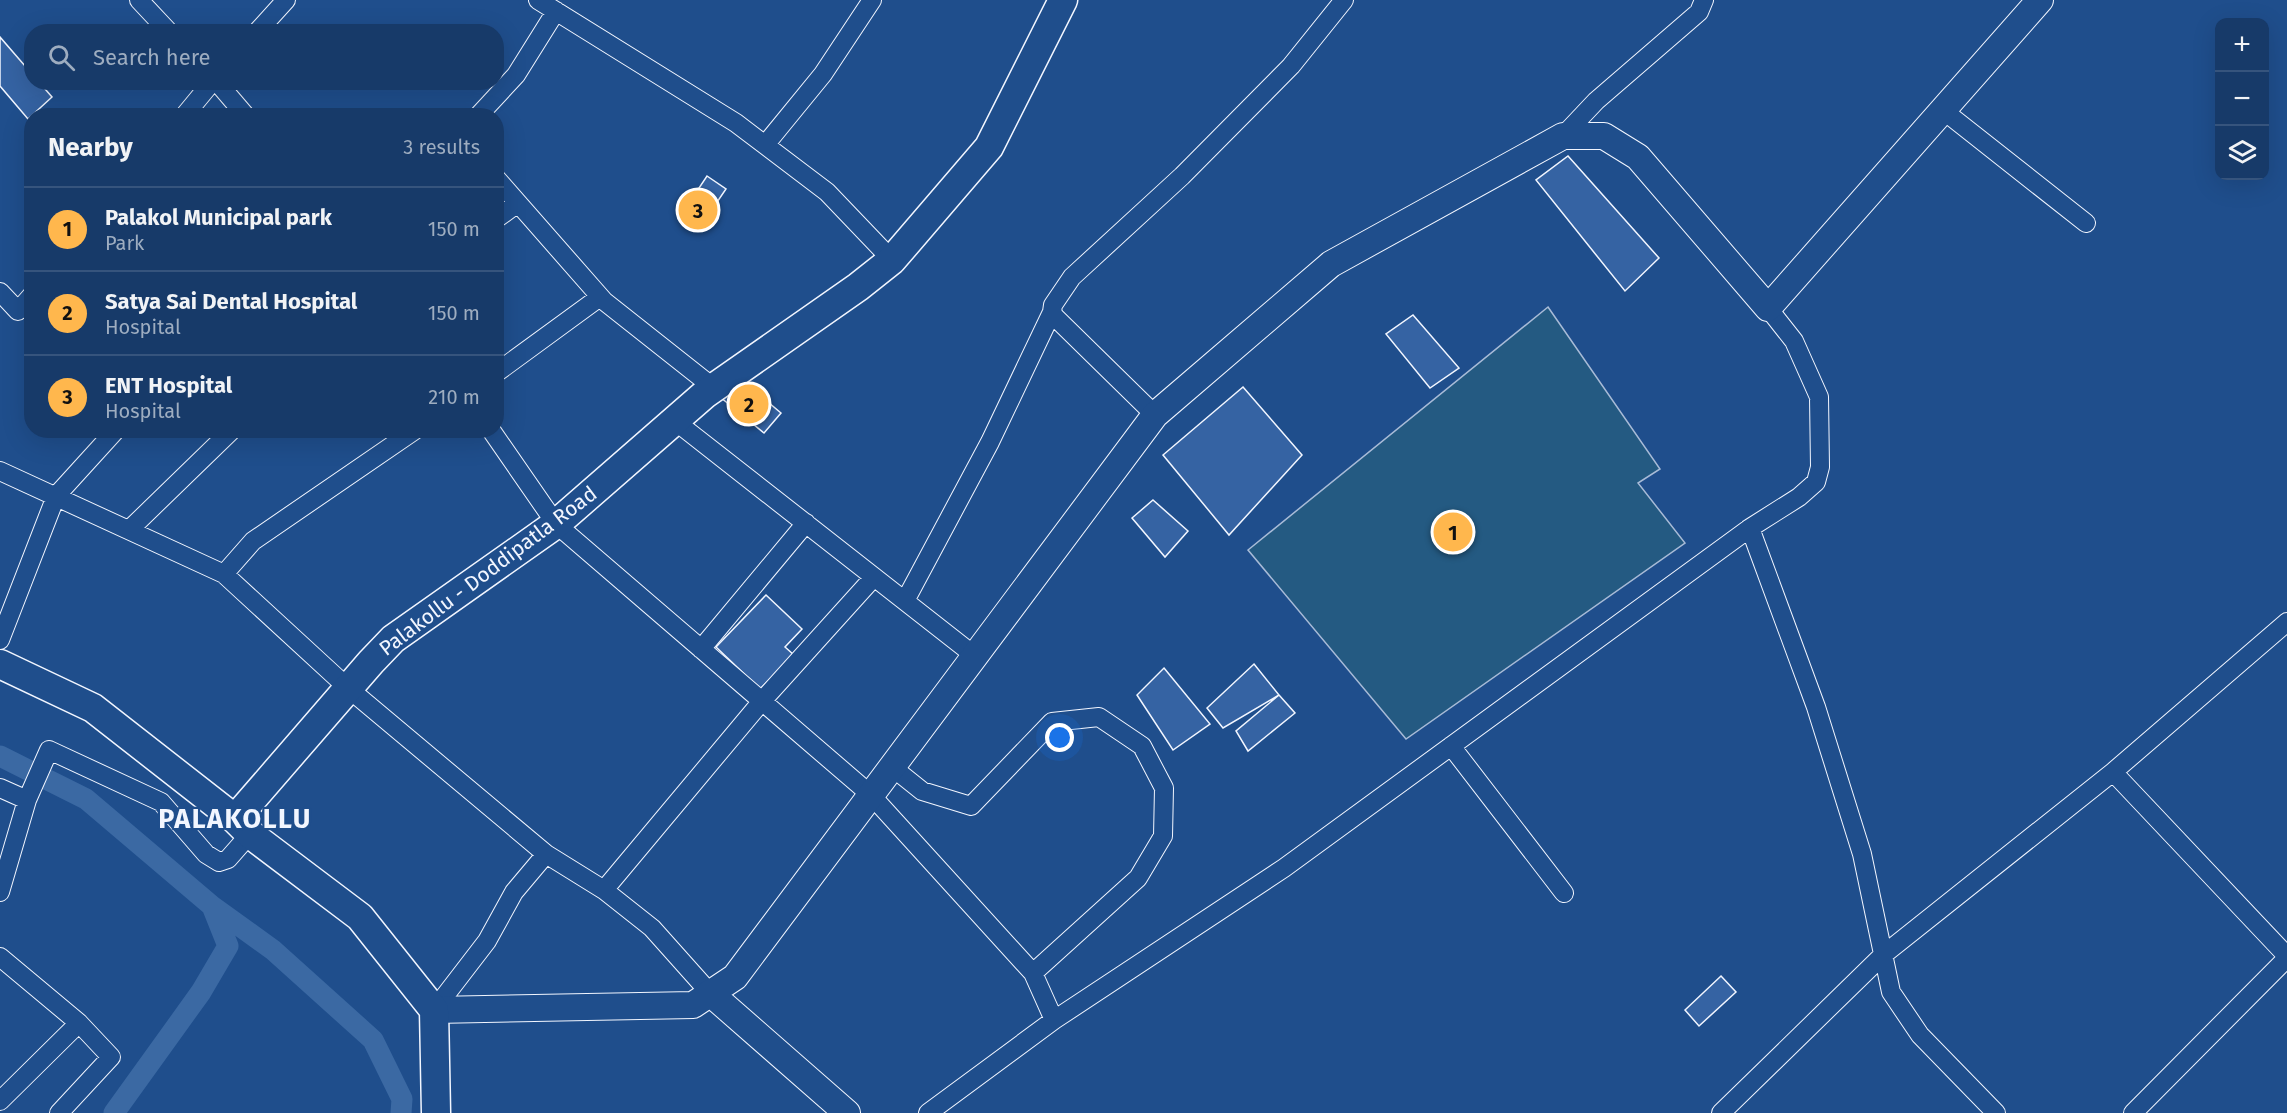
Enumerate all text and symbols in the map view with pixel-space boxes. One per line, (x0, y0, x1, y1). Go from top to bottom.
map controls (2215, 18, 2269, 180)
button: + (2215, 18, 2269, 72)
search box (24, 24, 504, 90)
icon: search (45, 41, 78, 74)
text: Search here (93, 44, 211, 71)
button: − (2215, 72, 2269, 126)
button: layers (2215, 126, 2269, 180)
text: Nearby (48, 132, 133, 163)
text: 3 results (403, 135, 480, 159)
pin: 3 (678, 188, 718, 232)
text: Palakol Municipal park (105, 204, 332, 231)
text: 1 (63, 217, 72, 241)
text: 150 m (428, 217, 480, 241)
text: Park (105, 231, 144, 255)
text: Satya Sai Dental Hospital (105, 288, 357, 315)
text: 2 (62, 301, 73, 325)
text: 150 m (428, 301, 480, 325)
text: Hospital (105, 315, 181, 339)
text: ENT Hospital (105, 372, 232, 399)
pin: 2 (730, 382, 768, 426)
text: 3 (62, 385, 73, 409)
text: 210 m (428, 385, 480, 409)
text: Hospital (105, 399, 181, 423)
street label: Palakollu - Doddipatla Road (374, 481, 602, 661)
pin: 1 (1434, 510, 1472, 554)
your location (1045, 723, 1074, 752)
district label: PALAKOLLU (158, 803, 312, 835)

